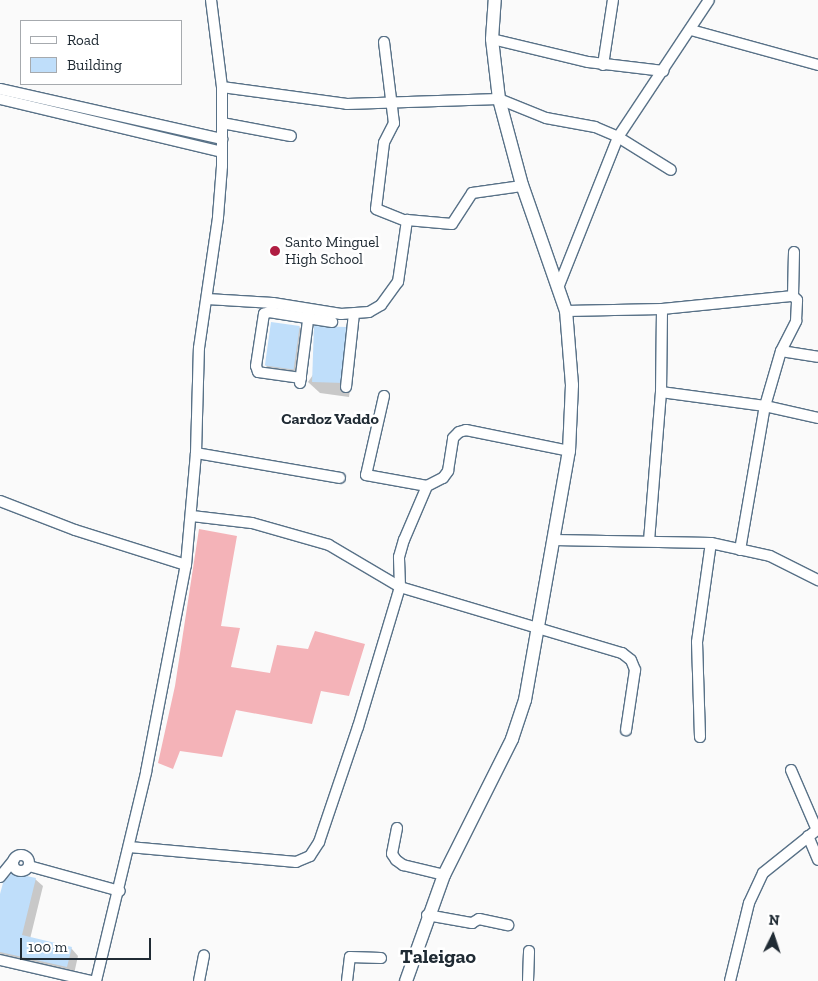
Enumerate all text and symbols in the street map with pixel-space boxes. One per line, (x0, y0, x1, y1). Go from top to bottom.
legend (20, 20, 182, 85)
text: Road (67, 31, 99, 49)
text: Building (67, 56, 122, 74)
place label: Santo Minguel High School (285, 233, 379, 268)
marker: Santo Minguel High School (269, 245, 281, 257)
district label: Cardoz Vaddo (281, 409, 379, 429)
north arrow (748, 911, 798, 961)
text: N (768, 912, 780, 929)
scale bar (22, 928, 154, 960)
text: 100 m (28, 938, 67, 956)
district label: Taleigao (400, 944, 476, 968)

